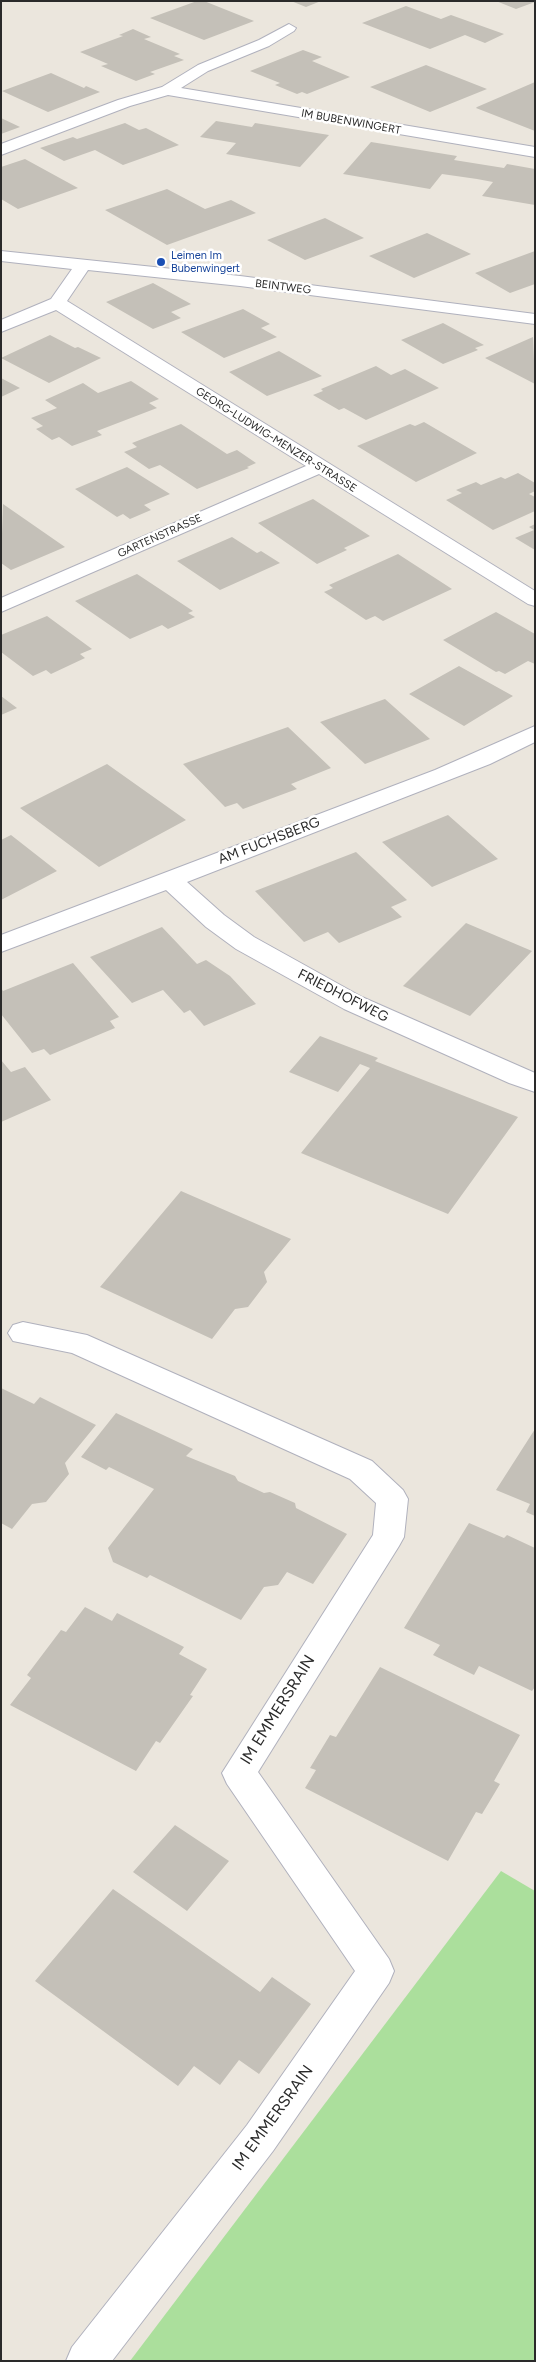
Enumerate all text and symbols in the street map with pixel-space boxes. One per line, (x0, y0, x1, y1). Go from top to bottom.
street label: IM BUBENWINGERT (300, 107, 402, 137)
place label: Leimen Im Bubenwingert (171, 249, 240, 275)
marker: Leimen Im Bubenwingert (155, 256, 167, 268)
street label: BEINTWEG (254, 277, 312, 297)
street label: GEORG-LUDWIG-MENZER-STRASSE (193, 385, 359, 495)
street label: GARTENSTRASSE (116, 511, 204, 561)
street label: AM FUCHSBERG (216, 814, 322, 868)
street label: FRIEDHOFWEG (295, 966, 391, 1026)
street label: IM EMMERSRAIN (237, 1652, 319, 1768)
street label: IM EMMERSRAIN (228, 2062, 318, 2174)

